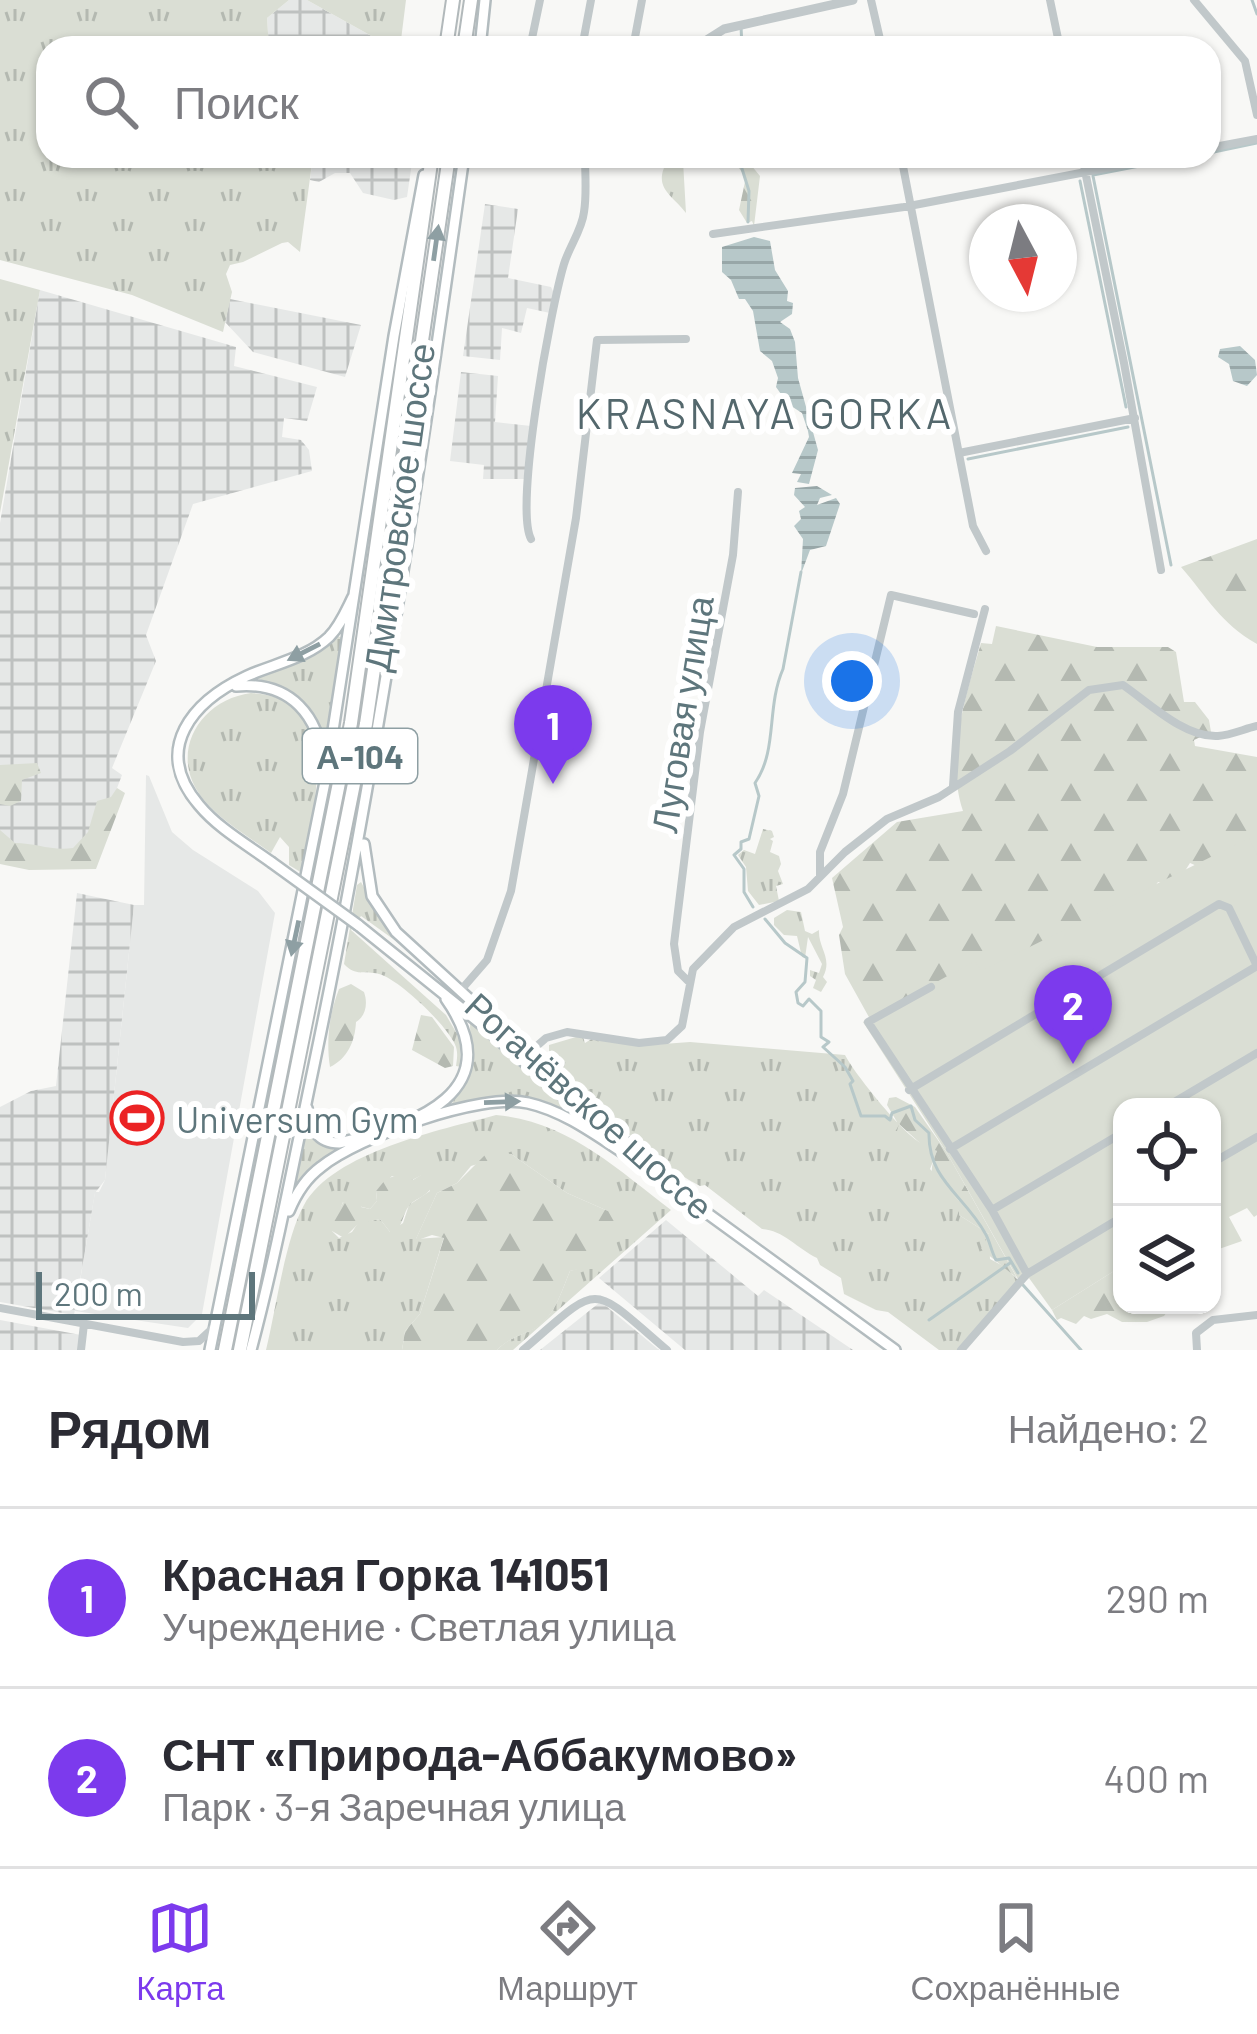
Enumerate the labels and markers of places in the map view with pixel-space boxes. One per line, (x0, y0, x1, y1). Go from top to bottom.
pin: 1 (514, 685, 592, 784)
pin: 2 (1034, 965, 1112, 1064)
sports icon: Universum Gym (109, 1090, 165, 1146)
place label: Universum Gym (176, 1097, 419, 1140)

